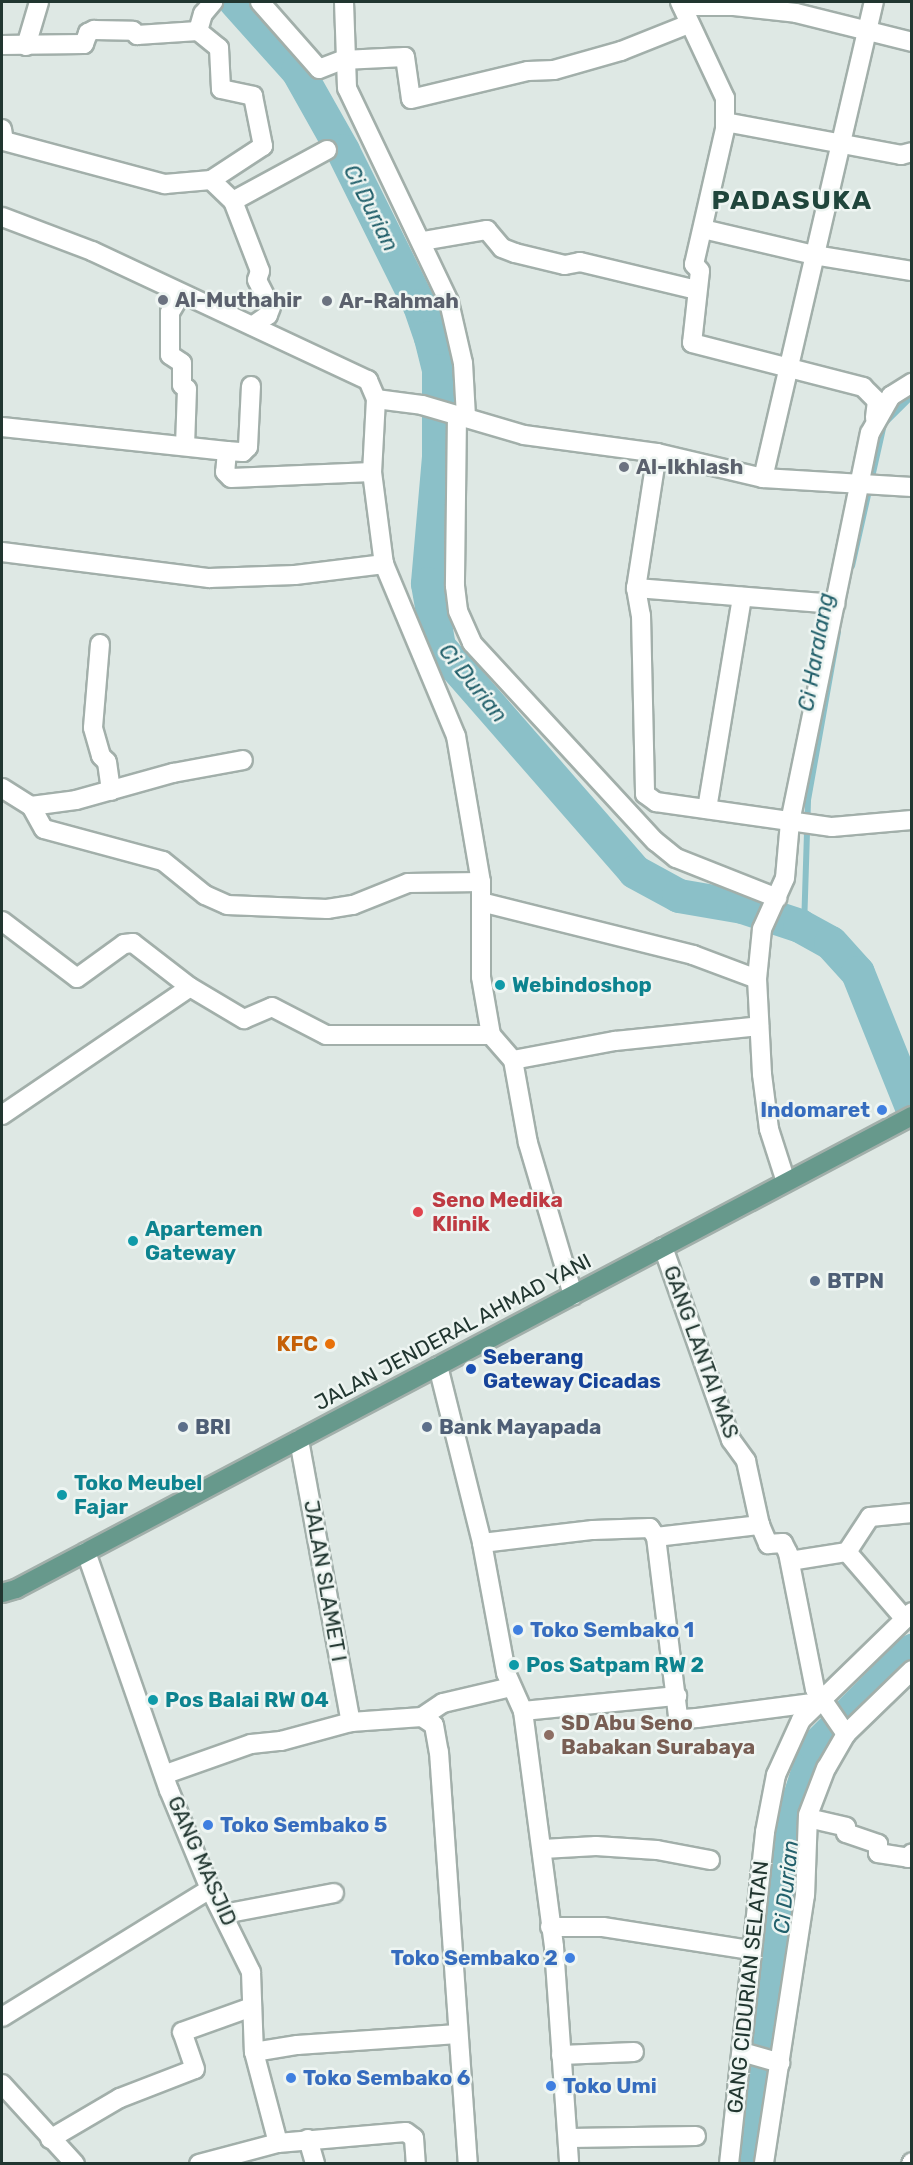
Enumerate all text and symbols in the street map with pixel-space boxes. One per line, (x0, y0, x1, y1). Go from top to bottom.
water label: Ci Durian (338, 160, 404, 256)
district label: PADASUKA (712, 185, 872, 217)
place label: Al-Muthahir (175, 287, 302, 313)
place label: Ar-Rahmah (339, 288, 459, 314)
marker: Al-Muthahir (156, 293, 170, 307)
marker: Ar-Rahmah (320, 294, 334, 308)
place label: Al-Ikhlash (636, 454, 743, 480)
marker: Al-Ikhlash (617, 460, 631, 474)
water label: Ci Haralang (793, 591, 839, 713)
water label: Ci Durian (433, 638, 513, 728)
place label: Webindoshop (512, 972, 652, 998)
marker: Webindoshop (493, 978, 507, 992)
place label: Indomaret (760, 1097, 870, 1123)
marker: Indomaret (875, 1103, 889, 1117)
place label: Seno Medika Klinik (432, 1187, 563, 1237)
marker: Seno Medika Klinik (409, 1203, 427, 1221)
place label: Apartemen Gateway (145, 1216, 263, 1266)
marker: Apartemen Gateway (126, 1234, 140, 1248)
street label: JALAN JENDERAL AHMAD YANI (310, 1248, 596, 1416)
street label: GANG LANTAI MAS (658, 1262, 744, 1442)
place label: BTPN (827, 1268, 884, 1294)
marker: BTPN (808, 1274, 822, 1288)
place label: KFC (276, 1331, 318, 1357)
marker: KFC (323, 1337, 337, 1351)
place label: Seberang Gateway Cicadas (483, 1344, 661, 1394)
marker: Seberang Gateway Cicadas (464, 1362, 478, 1376)
place label: BRI (195, 1414, 231, 1440)
place label: Bank Mayapada (439, 1414, 602, 1440)
marker: BRI (176, 1420, 190, 1434)
marker: Bank Mayapada (420, 1420, 434, 1434)
place label: Toko Meubel Fajar (74, 1470, 202, 1520)
marker: Toko Meubel Fajar (55, 1488, 69, 1502)
street label: JALAN SLAMET I (298, 1498, 352, 1664)
place label: Toko Sembako 1 (530, 1617, 694, 1643)
marker: Toko Sembako 1 (511, 1623, 525, 1637)
place label: Pos Satpam RW 2 (526, 1652, 704, 1678)
marker: Pos Satpam RW 2 (507, 1658, 521, 1672)
place label: Pos Balai RW 04 (165, 1687, 329, 1713)
marker: Pos Balai RW 04 (146, 1693, 160, 1707)
place label: SD Abu Seno Babakan Surabaya (561, 1710, 755, 1760)
marker: SD Abu Seno Babakan Surabaya (542, 1728, 556, 1742)
street label: GANG MASJID (162, 1792, 242, 1930)
place label: Toko Sembako 5 (220, 1812, 387, 1838)
marker: Toko Sembako 5 (201, 1818, 215, 1832)
water label: Ci Durian (768, 1839, 804, 1935)
street label: GANG CIDURIAN SELATAN (722, 1860, 774, 2114)
place label: Toko Sembako 2 (391, 1945, 558, 1971)
marker: Toko Sembako 2 (563, 1951, 577, 1965)
place label: Toko Sembako 6 (303, 2065, 470, 2091)
marker: Toko Sembako 6 (284, 2071, 298, 2085)
place label: Toko Umi (563, 2073, 657, 2099)
marker: Toko Umi (544, 2079, 558, 2093)

